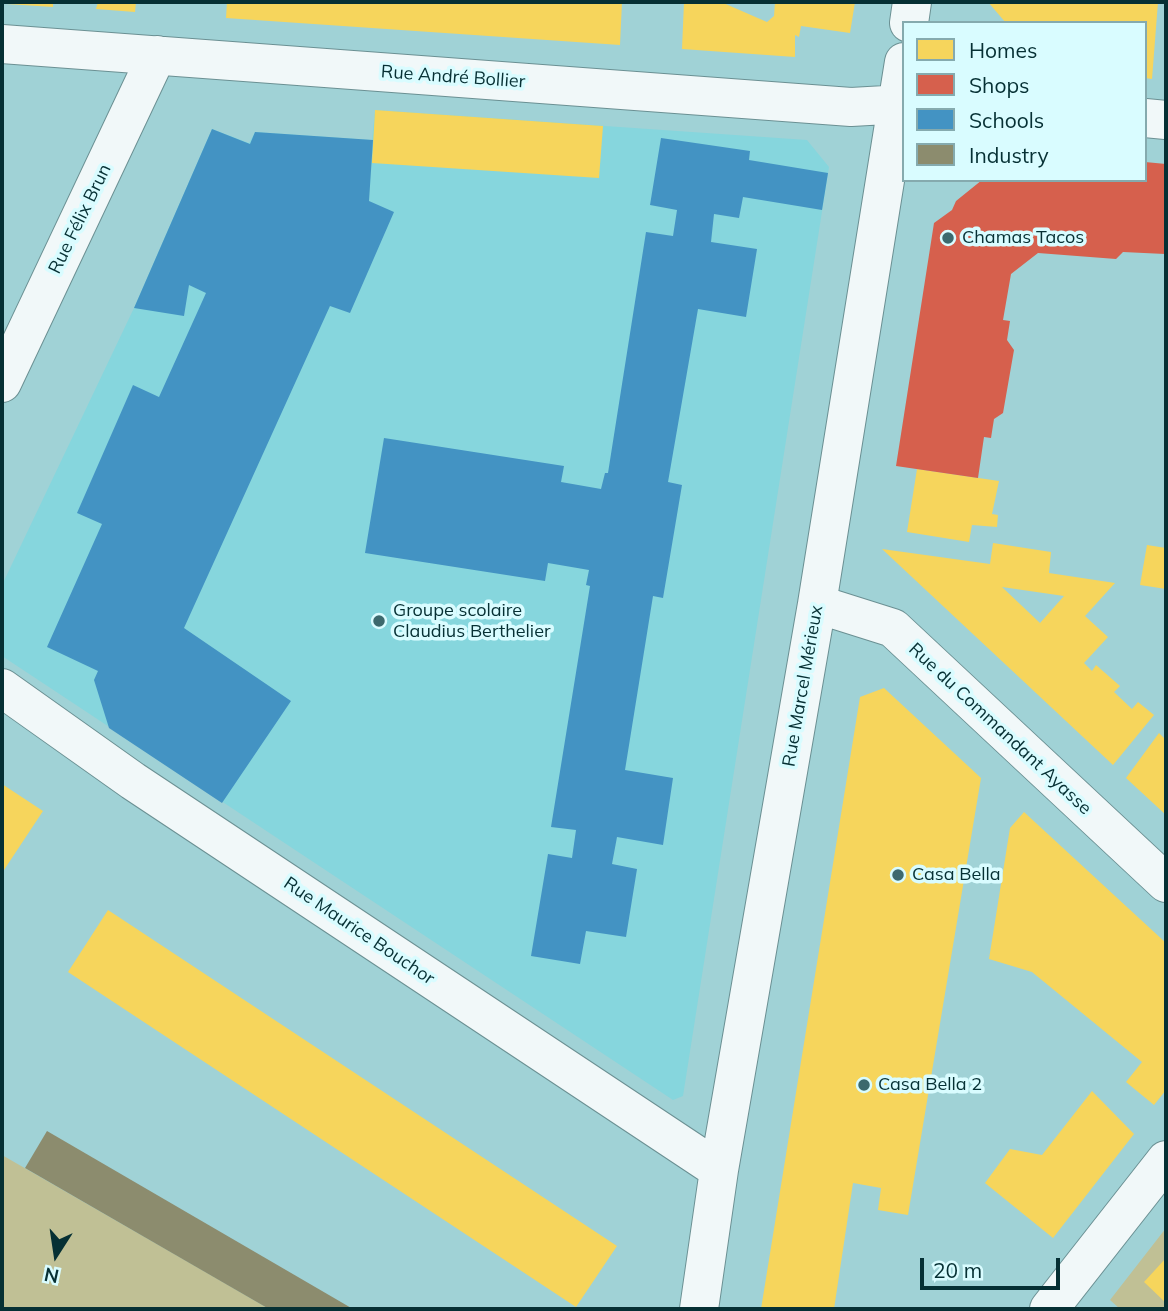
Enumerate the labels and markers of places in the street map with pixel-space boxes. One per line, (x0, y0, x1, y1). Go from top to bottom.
place label: Chamas Tacos (962, 227, 1084, 249)
marker: Chamas Tacos (940, 230, 956, 246)
place label: Groupe scolaire Claudius Berthelier (393, 600, 550, 642)
marker: Groupe scolaire Claudius Berthelier (371, 613, 387, 629)
place label: Casa Bella (912, 864, 1001, 886)
marker: Casa Bella (890, 867, 906, 883)
place label: Casa Bella 2 (878, 1074, 982, 1096)
marker: Casa Bella 2 (856, 1077, 872, 1093)

